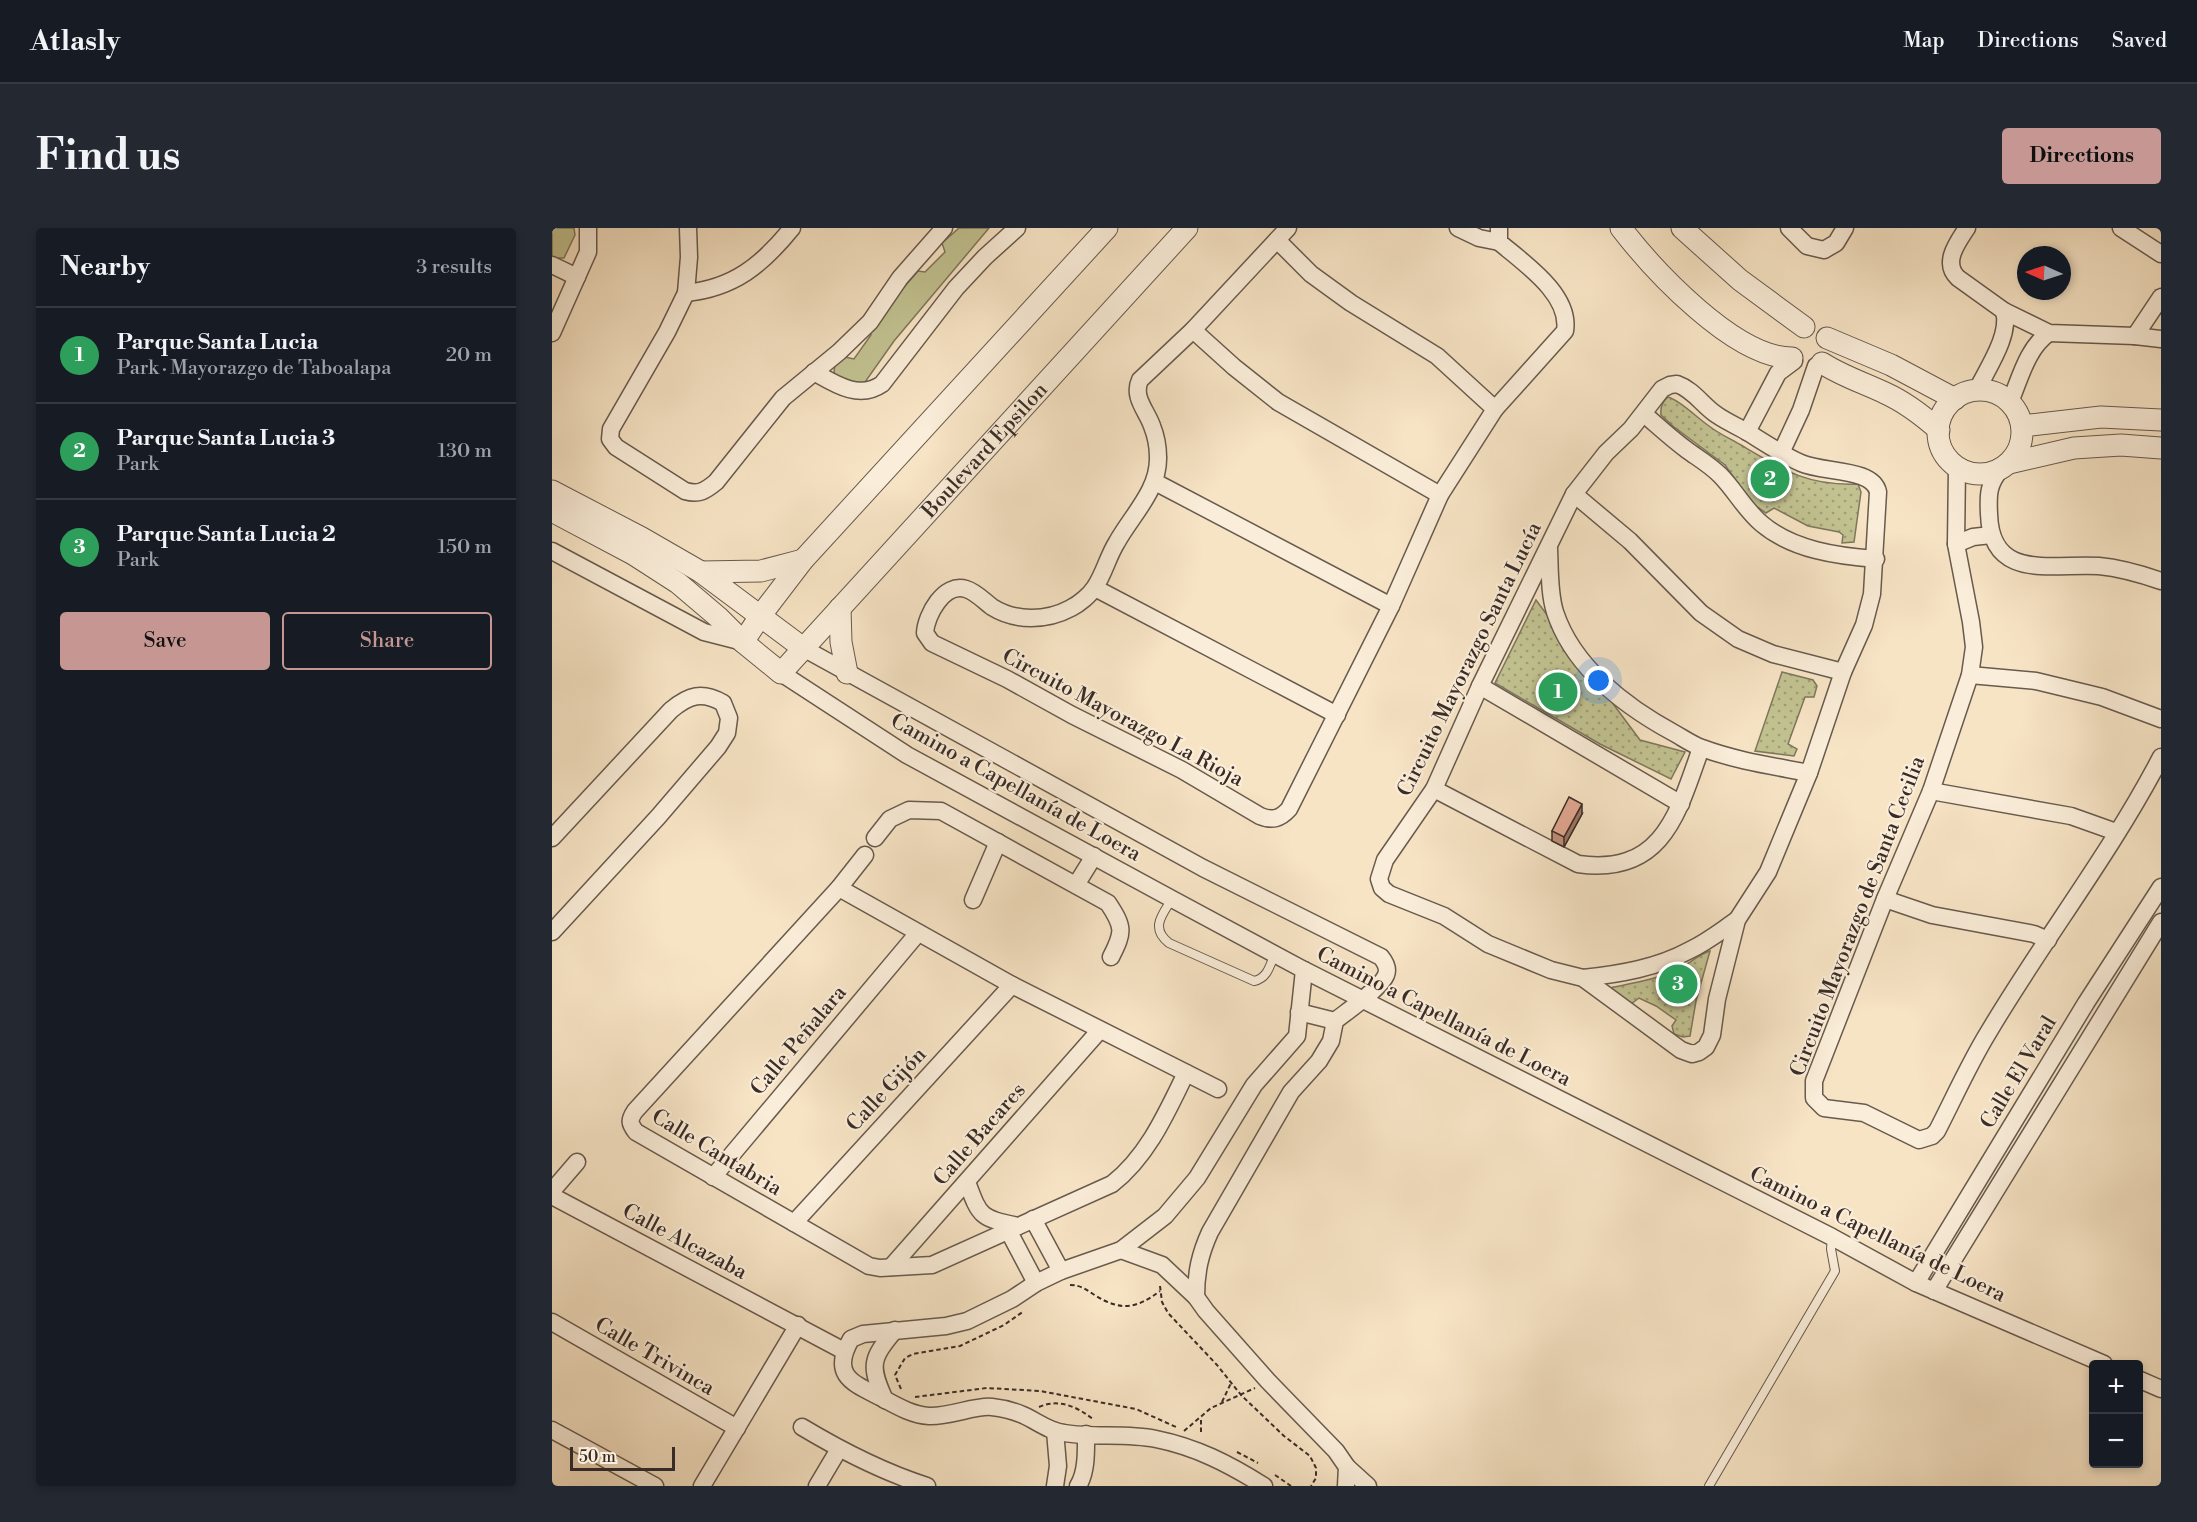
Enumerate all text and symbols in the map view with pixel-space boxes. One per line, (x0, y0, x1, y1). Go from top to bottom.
text: Atlasly (30, 24, 120, 59)
text: Map (1903, 28, 1945, 54)
text: Directions (1978, 28, 2079, 54)
text: Saved (2112, 28, 2167, 54)
button: Directions (2002, 128, 2161, 184)
text: Find us (36, 130, 180, 183)
north arrow (2017, 246, 2071, 300)
text: Nearby (60, 251, 150, 283)
text: 3 results (416, 255, 492, 280)
text: Parque Santa Lucia (117, 329, 319, 356)
text: 1 (75, 343, 84, 368)
text: 20 m (446, 343, 492, 368)
text: Park · Mayorazgo de Taboalapa (117, 356, 391, 381)
street label: Boulevard Epsilon (916, 377, 1054, 525)
text: Parque Santa Lucia 3 (117, 425, 335, 452)
text: 2 (73, 439, 86, 464)
text: 130 m (437, 439, 492, 464)
text: Park (117, 452, 159, 477)
pin: 2 (1750, 456, 1790, 502)
street label: Circuito Mayorazgo Santa Lucía (1392, 518, 1548, 801)
text: Parque Santa Lucia 2 (117, 521, 336, 548)
text: 3 (73, 535, 86, 560)
text: 150 m (437, 535, 492, 560)
text: Park (117, 548, 159, 573)
button: Save (60, 612, 270, 670)
button: Share (282, 612, 492, 670)
street label: Circuito Mayorazgo La Rioja (997, 643, 1248, 793)
your location (1584, 666, 1613, 695)
pin: 1 (1538, 670, 1578, 714)
street label: Camino a Capellanía de Loera (886, 708, 1145, 868)
street label: Circuito Mayorazgo de Santa Cecilia (1785, 752, 1931, 1080)
street label: Camino a Capellanía de Loera (1312, 941, 1575, 1093)
pin: 3 (1658, 962, 1698, 1006)
street label: Calle Peñalara (745, 980, 853, 1101)
street label: Calle El Varal (1975, 1011, 2063, 1134)
street label: Calle Gijón (841, 1042, 933, 1137)
street label: Calle Bacares (928, 1078, 1031, 1191)
street label: Calle Cantabria (647, 1104, 787, 1202)
street label: Camino a Capellanía de Loera (1745, 1161, 2010, 1309)
street label: Calle Alcazaba (618, 1198, 752, 1286)
street label: Calle Trivinca (590, 1312, 719, 1402)
map controls (2089, 1360, 2143, 1468)
button: + (2089, 1360, 2143, 1414)
button: − (2089, 1414, 2143, 1468)
scale bar (570, 1444, 675, 1472)
text: 50 m (579, 1447, 616, 1467)

